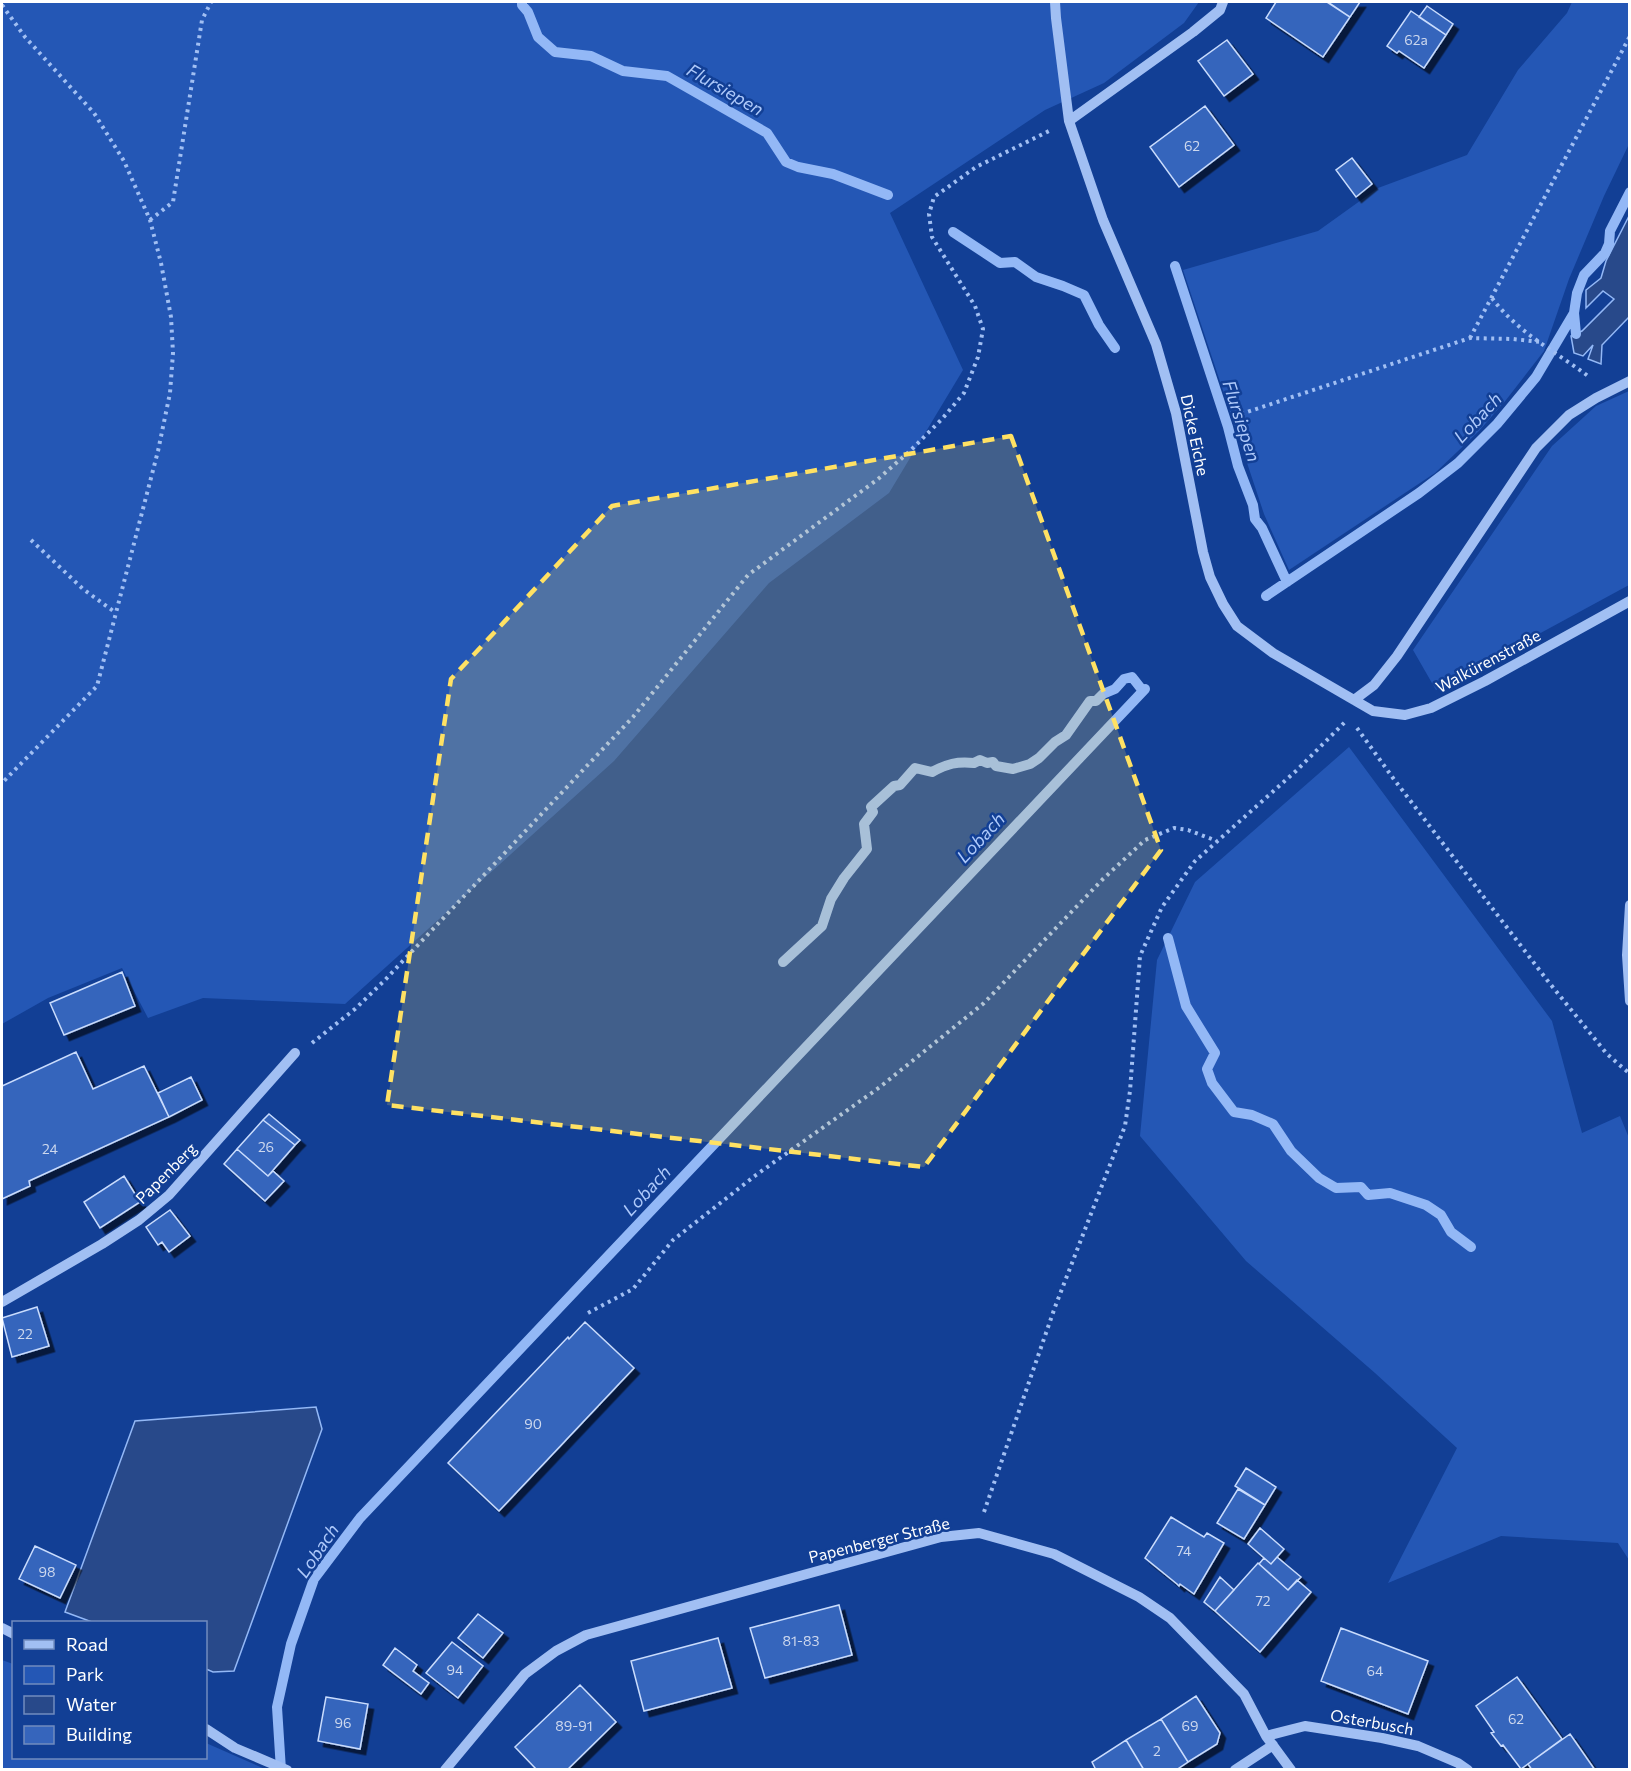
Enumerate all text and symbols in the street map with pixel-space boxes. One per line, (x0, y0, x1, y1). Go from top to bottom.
house number: 62a (1404, 31, 1428, 48)
water label: Flursiepen (683, 58, 768, 120)
house number: 62 (1184, 137, 1200, 154)
water label: Flursiepen (1218, 377, 1265, 464)
water label: Lobach (1449, 388, 1506, 447)
street label: Dicke Eiche (1178, 392, 1213, 477)
street label: Walkürenstraße (1432, 625, 1543, 696)
water label: Lobach (952, 808, 1009, 867)
street label: Papenberg (131, 1138, 200, 1207)
house number: 26 (258, 1138, 274, 1155)
house number: 24 (42, 1140, 59, 1157)
water label: Lobach (618, 1161, 675, 1220)
house number: 22 (17, 1325, 33, 1342)
house number: 90 (524, 1415, 542, 1432)
street label: Papenberger Straße (806, 1513, 951, 1566)
water label: Lobach (291, 1519, 343, 1582)
house number: 74 (1177, 1542, 1192, 1559)
house number: 98 (39, 1563, 56, 1580)
house number: 72 (1255, 1592, 1271, 1609)
legend (12, 1621, 207, 1759)
house number: 81-83 (783, 1632, 819, 1649)
text: Road (66, 1633, 108, 1655)
house number: 94 (447, 1661, 464, 1678)
house number: 64 (1367, 1662, 1384, 1679)
text: Park (66, 1663, 104, 1685)
text: Water (66, 1693, 117, 1715)
street label: Osterbusch (1329, 1705, 1415, 1738)
house number: 62 (1508, 1710, 1524, 1727)
house number: 96 (335, 1714, 352, 1731)
house number: 89-91 (555, 1717, 593, 1734)
house number: 69 (1182, 1717, 1198, 1734)
text: Building (66, 1723, 132, 1745)
house number: 2 (1153, 1742, 1161, 1759)

